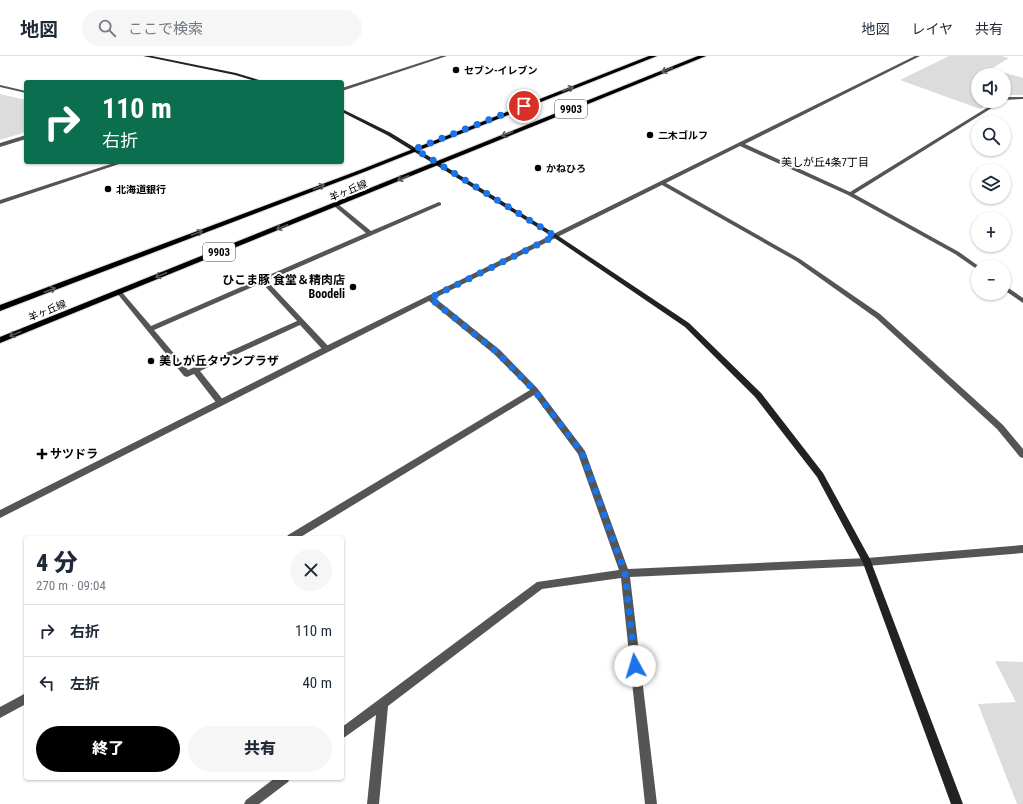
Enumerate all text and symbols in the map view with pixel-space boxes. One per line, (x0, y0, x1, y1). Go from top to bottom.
search box (82, 10, 362, 46)
icon: search (96, 17, 118, 39)
text: 地図 (20, 18, 58, 41)
text: ここで検索 (128, 20, 203, 38)
text: 地図 (861, 21, 889, 37)
text: レイヤ (911, 21, 953, 37)
text: 共有 (975, 21, 1003, 37)
marker: セブン-イレブン (451, 65, 461, 75)
place label: セブン-イレブン (464, 65, 538, 76)
one-way arrow (661, 67, 673, 75)
map controls (971, 68, 1011, 300)
button: sound (971, 68, 1011, 108)
one-way arrow (562, 85, 574, 93)
pin (507, 89, 541, 123)
text: 110 m (102, 92, 172, 125)
icon: arrive (513, 95, 535, 117)
icon: right (36, 96, 88, 148)
road number: 9903 (555, 100, 587, 118)
button: search (971, 116, 1011, 156)
text: 右折 (102, 130, 138, 151)
marker: 二木ゴルフ (645, 130, 655, 140)
place label: 二木ゴルフ (658, 130, 708, 141)
one-way arrow (502, 131, 514, 139)
district label: 美しが丘4条7丁目 (781, 156, 869, 169)
marker: かねひろ (533, 163, 543, 173)
place label: かねひろ (546, 163, 586, 174)
button: layers (971, 164, 1011, 204)
one-way arrow (397, 175, 409, 183)
street label: 羊ヶ丘線 (328, 178, 369, 203)
one-way arrow (312, 183, 324, 191)
marker: 北海道銀行 (103, 184, 113, 194)
place label: 北海道銀行 (116, 184, 166, 195)
button: + (971, 212, 1011, 252)
one-way arrow (277, 223, 289, 231)
one-way arrow (191, 229, 203, 237)
road number: 9903 (203, 243, 235, 261)
button: − (971, 260, 1011, 300)
one-way arrow (156, 272, 168, 279)
place label: ひこま豚 食堂＆精肉店 Boodeli (222, 273, 345, 301)
marker: ひこま豚 食堂＆精肉店 Boodeli (348, 282, 358, 292)
one-way arrow (43, 285, 55, 293)
street label: 羊ヶ丘線 (27, 298, 68, 323)
one-way arrow (9, 331, 21, 338)
place label: 美しが丘タウンプラザ (159, 354, 279, 368)
marker: 美しが丘タウンプラザ (146, 356, 156, 366)
place label: サツドラ (50, 447, 98, 461)
marker: サツドラ (37, 449, 47, 459)
text: 4 分 (36, 549, 78, 577)
button: close (290, 549, 332, 591)
text: 270 m · 09:04 (36, 578, 106, 593)
icon: right (36, 620, 58, 642)
text: 110 m (295, 622, 332, 640)
text: 右折 (70, 623, 100, 641)
position arrow (614, 645, 656, 687)
icon: left (36, 672, 58, 694)
text: 40 m (302, 674, 332, 692)
text: 左折 (70, 675, 100, 693)
button: 終了 (36, 726, 180, 772)
button: 共有 (188, 726, 332, 772)

